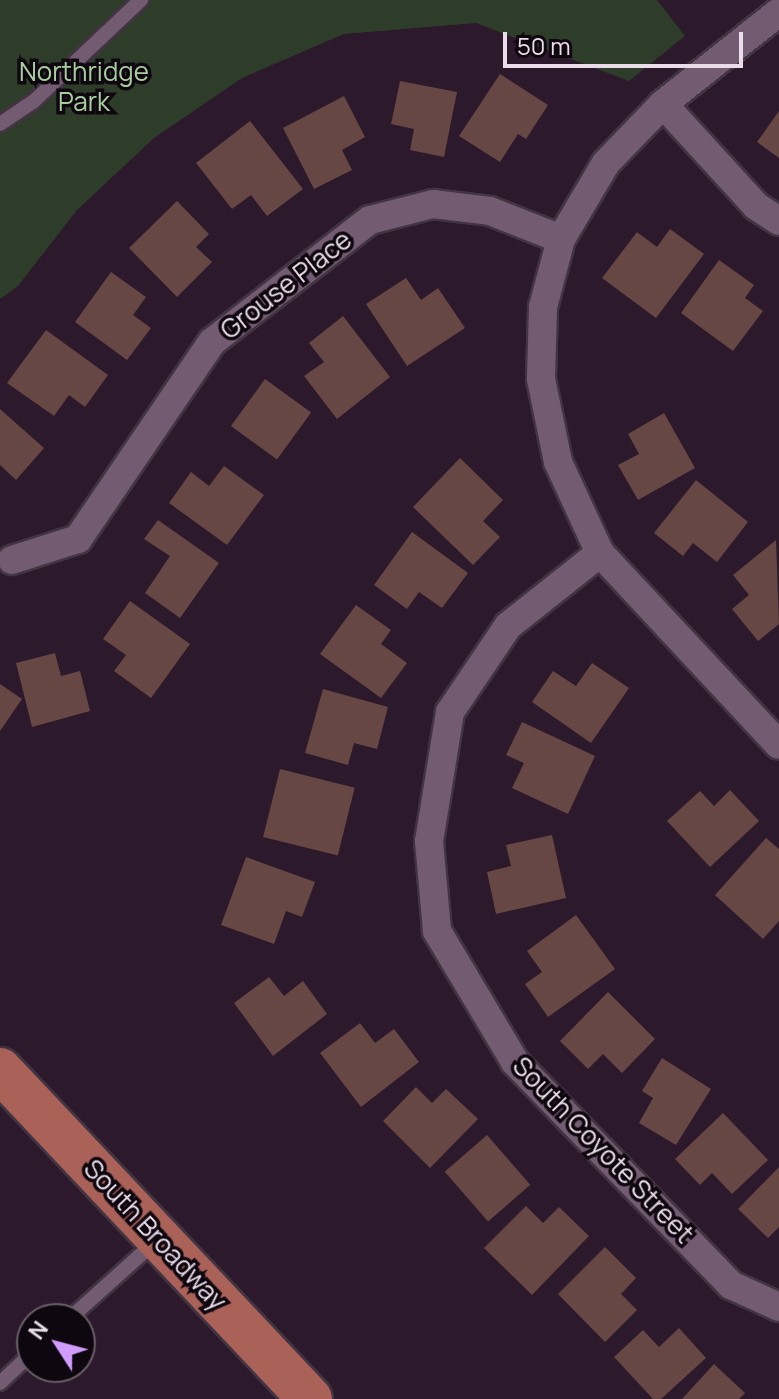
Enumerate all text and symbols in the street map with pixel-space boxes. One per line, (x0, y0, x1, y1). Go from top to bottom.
scale bar (507, 16, 747, 66)
text: 50 m (517, 29, 571, 62)
park label: Northridge Park (19, 56, 149, 118)
street label: Grouse Place (214, 224, 358, 346)
street label: South Coyote Street (506, 1050, 700, 1250)
street label: South Broadway (77, 1153, 233, 1317)
north arrow (16, 1303, 96, 1383)
text: N (21, 1315, 55, 1345)

